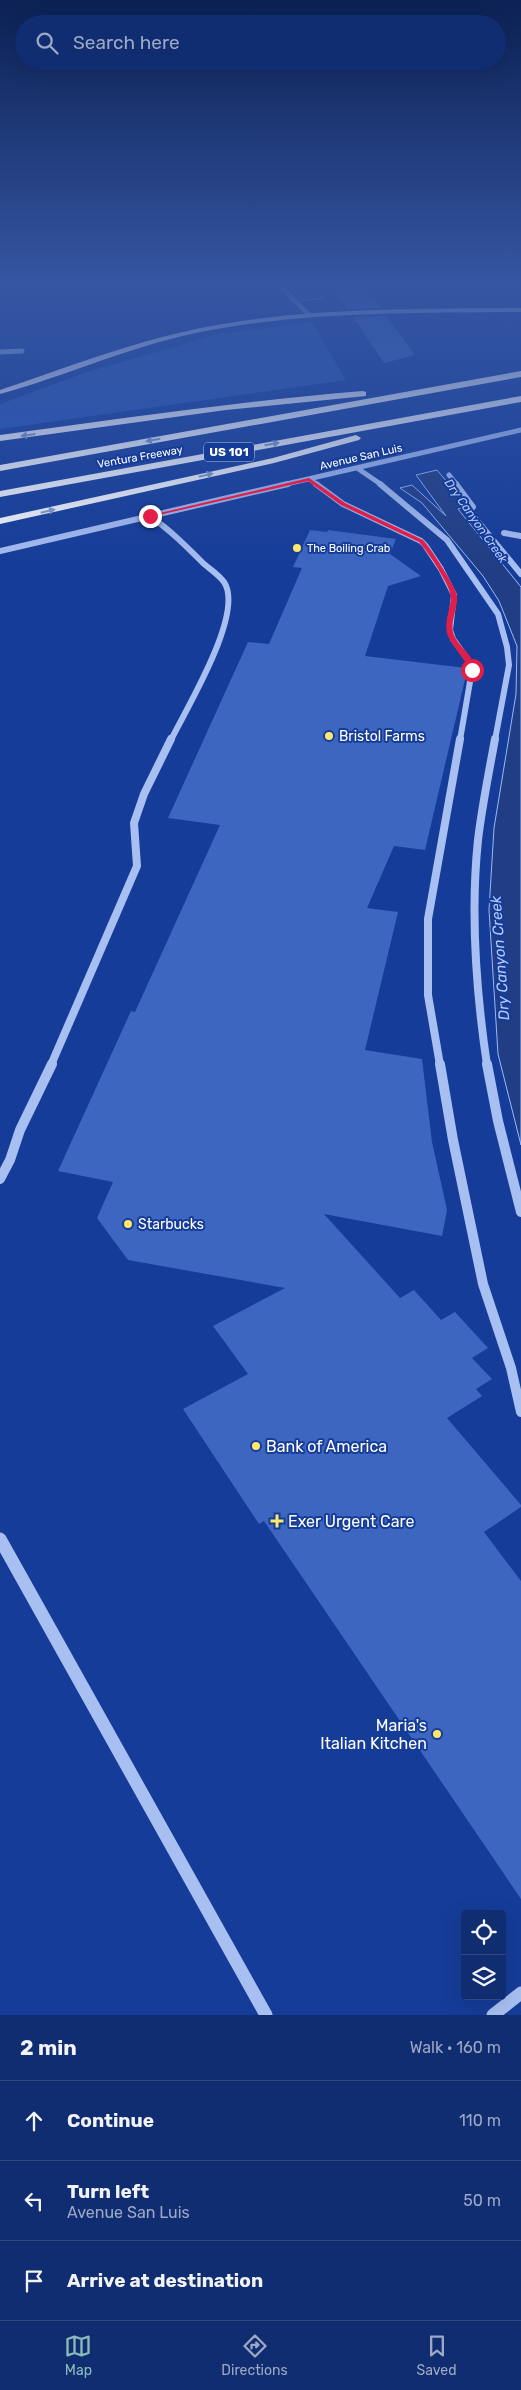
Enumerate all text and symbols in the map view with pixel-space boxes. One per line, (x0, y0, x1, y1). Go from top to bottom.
search box (15, 15, 506, 70)
icon: search (33, 29, 61, 57)
text: Search here (73, 31, 180, 54)
one-way arrow (20, 431, 36, 439)
one-way arrow (144, 437, 160, 445)
one-way arrow (264, 440, 280, 448)
street label: Avenue San Luis (318, 441, 404, 473)
road number: US 101 (204, 442, 254, 462)
street label: Ventura Freeway (96, 443, 184, 471)
one-way arrow (199, 471, 214, 479)
water label: Dry Canyon Creek (442, 476, 511, 567)
route end (139, 505, 162, 528)
one-way arrow (40, 506, 56, 514)
marker: The Boiling Crab (291, 542, 303, 554)
place label: The Boiling Crab (307, 542, 390, 555)
route start (461, 659, 484, 682)
place label: Bristol Farms (339, 728, 425, 745)
marker: Bristol Farms (323, 730, 335, 742)
water label: Dry Canyon Creek (487, 895, 513, 1021)
place label: Starbucks (138, 1216, 204, 1233)
marker: Starbucks (122, 1218, 134, 1230)
place label: Bank of America (266, 1437, 387, 1456)
marker: Bank of America (250, 1440, 262, 1452)
place label: Exer Urgent Care (288, 1512, 414, 1531)
marker: Exer Urgent Care (270, 1514, 284, 1528)
place label: Maria's Italian Kitchen (320, 1716, 427, 1753)
marker: Maria's Italian Kitchen (431, 1728, 443, 1740)
map controls (461, 1910, 506, 2000)
button: locate (461, 1910, 506, 1955)
button: layers (461, 1955, 506, 2000)
text: 2 min (20, 2035, 77, 2060)
text: Walk · 160 m (410, 2038, 501, 2057)
icon: ahead (20, 2107, 48, 2135)
text: Continue (67, 2109, 154, 2132)
text: 110 m (459, 2111, 501, 2130)
text: Turn left (67, 2180, 149, 2203)
icon: left (20, 2187, 48, 2215)
text: 50 m (463, 2191, 501, 2210)
text: Avenue San Luis (67, 2203, 190, 2222)
icon: arrive (20, 2267, 48, 2295)
text: Arrive at destination (67, 2269, 263, 2292)
tab: Map (64, 2332, 92, 2379)
tab: Directions (221, 2332, 288, 2379)
tab: Saved (417, 2332, 457, 2379)

